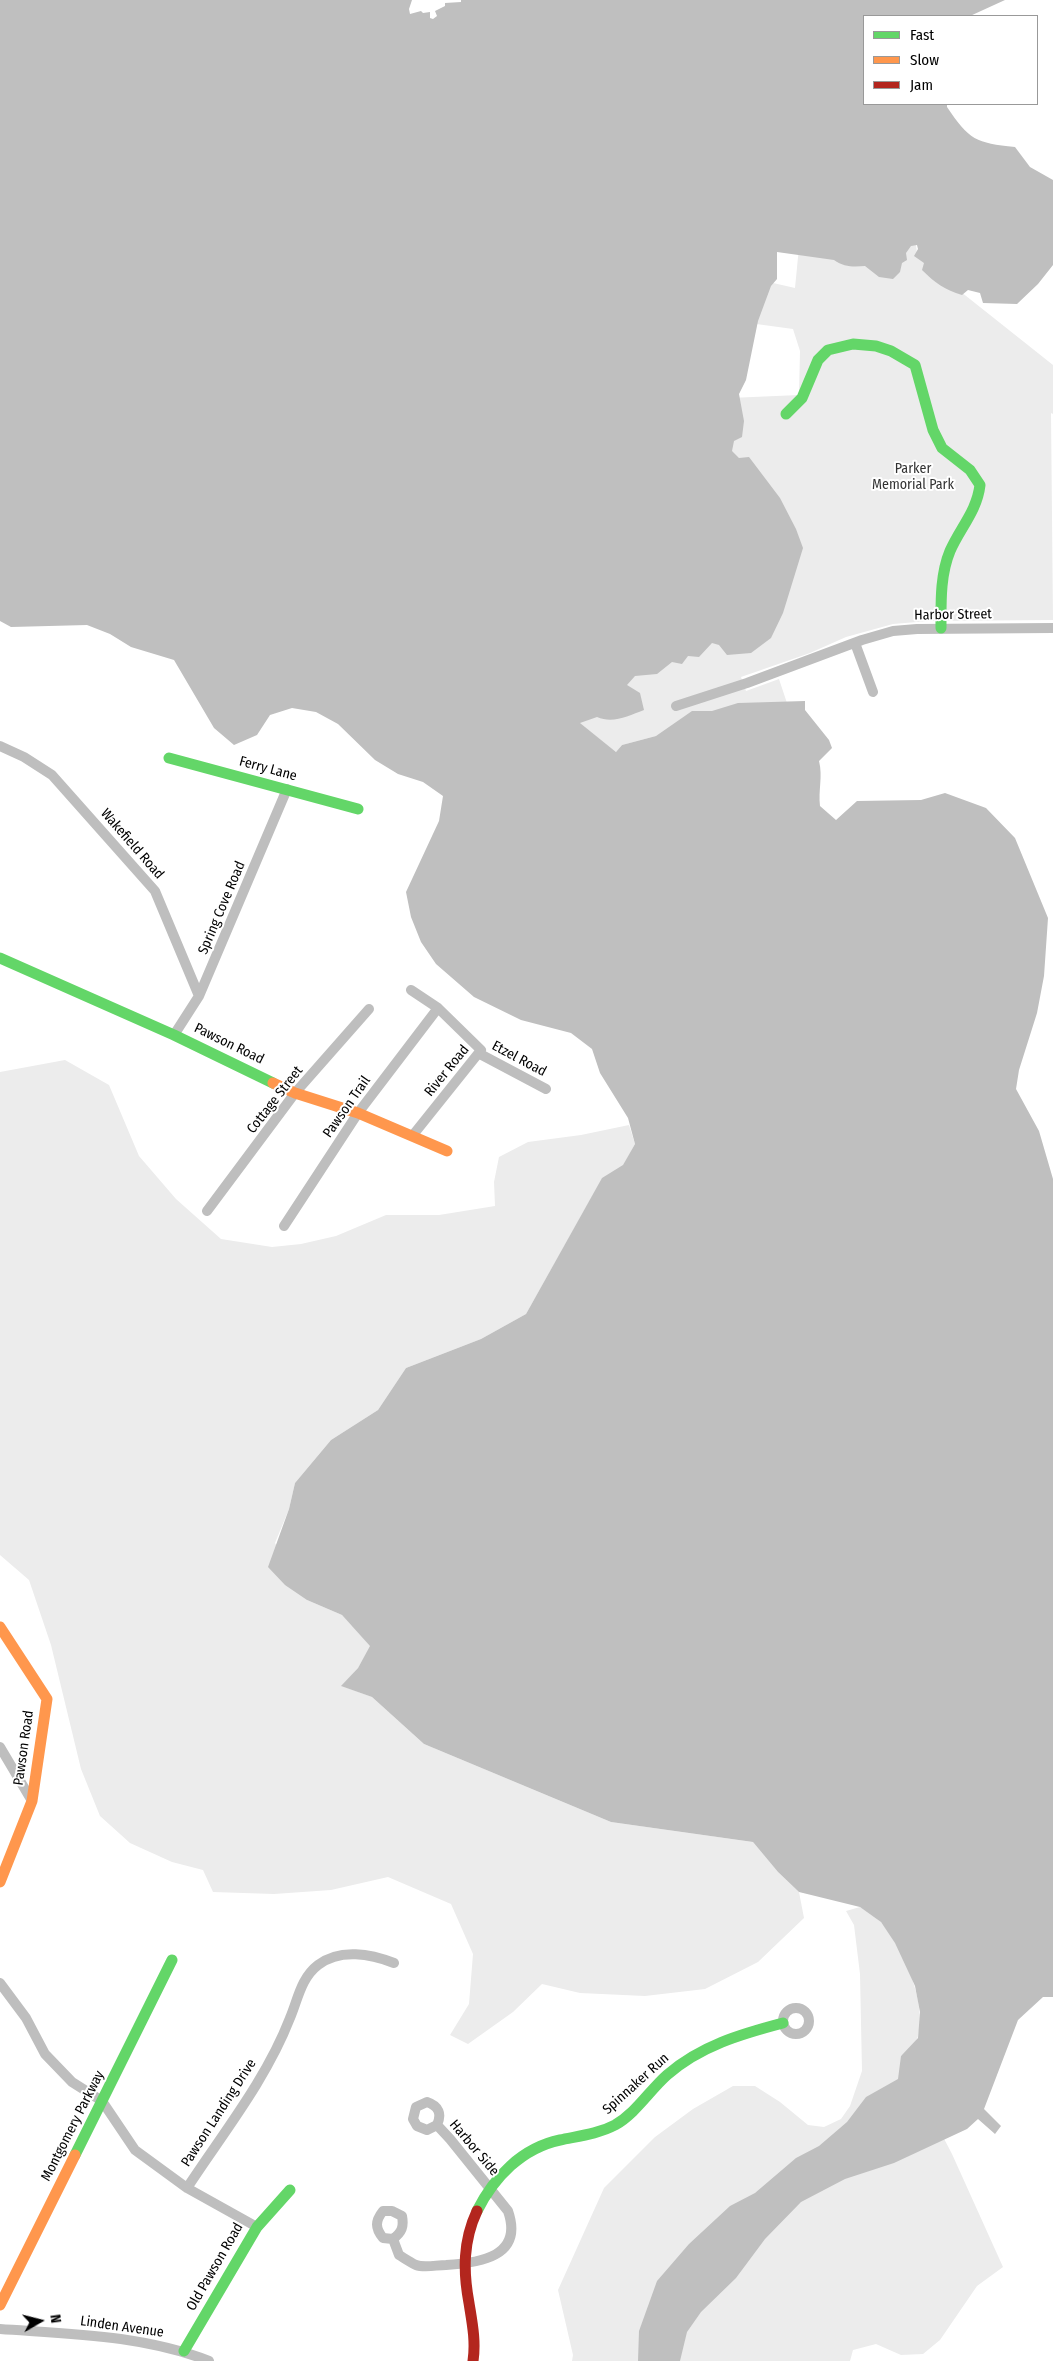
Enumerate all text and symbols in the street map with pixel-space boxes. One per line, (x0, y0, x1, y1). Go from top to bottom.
legend (863, 15, 1038, 105)
text: Fast (910, 26, 934, 44)
text: Slow (910, 51, 939, 69)
text: Jam (910, 76, 933, 94)
park label: Parker Memorial Park (872, 461, 954, 494)
street label: Harbor Street (914, 606, 992, 624)
street label: Ferry Lane (237, 753, 299, 785)
street label: Wakefield Road (97, 805, 167, 883)
street label: Spring Cove Road (195, 859, 249, 957)
street label: Pawson Road (191, 1020, 267, 1068)
street label: Etzel Road (489, 1038, 549, 1080)
street label: River Road (421, 1042, 473, 1100)
street label: Cottage Street (243, 1063, 307, 1137)
street label: Pawson Trail (320, 1073, 374, 1141)
street label: Pawson Road (10, 1709, 38, 1787)
street label: Spinnaker Run (599, 2050, 673, 2118)
street label: Pawson Landing Drive (178, 2056, 260, 2170)
street label: Montgomery Parkway (38, 2068, 108, 2184)
street label: Harbor Side (446, 2117, 502, 2179)
street label: Old Pawson Road (183, 2220, 247, 2314)
north arrow (15, 2296, 65, 2346)
text: N (46, 2313, 64, 2324)
street label: Linden Avenue (79, 2313, 165, 2341)

